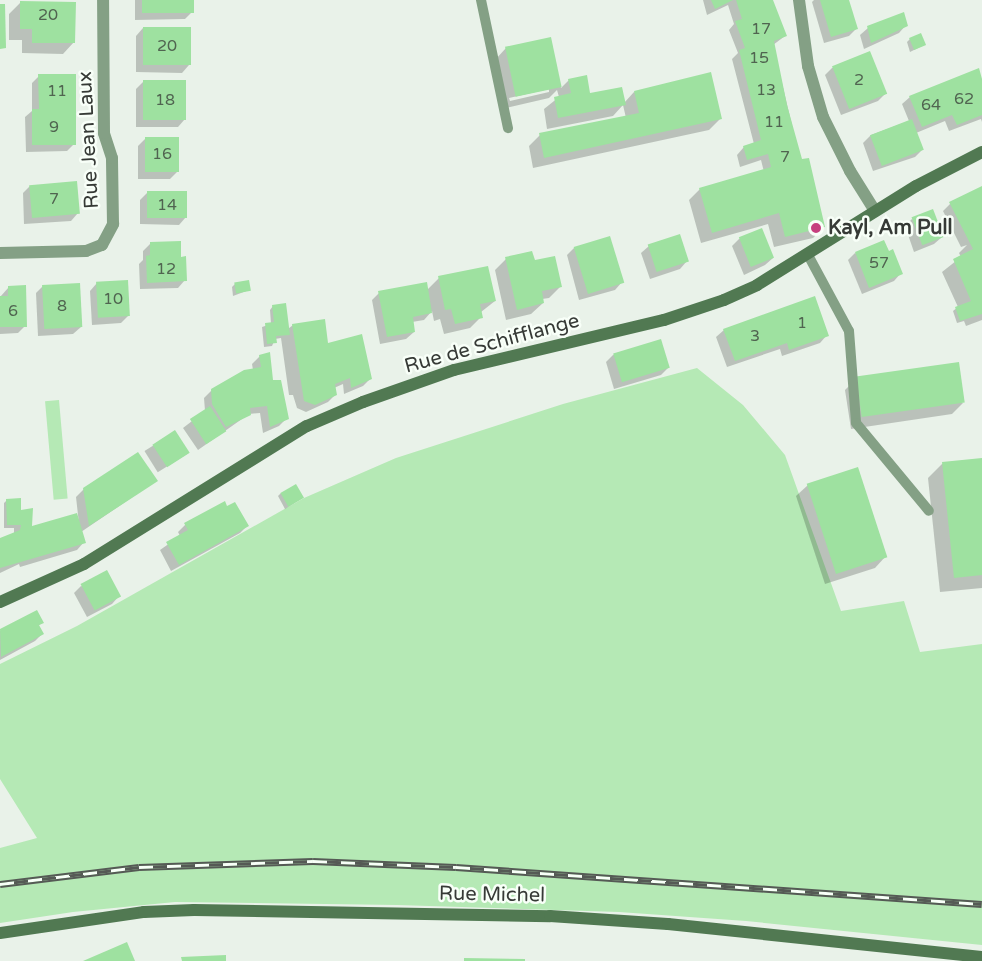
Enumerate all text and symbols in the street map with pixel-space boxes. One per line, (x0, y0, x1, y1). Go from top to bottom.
house number: 20 (38, 5, 58, 25)
house number: 17 (751, 19, 771, 39)
house number: 20 (157, 36, 177, 56)
house number: 15 (749, 48, 769, 68)
house number: 2 (854, 70, 864, 90)
street label: Rue Jean Laux (73, 71, 105, 209)
house number: 13 (756, 80, 776, 100)
house number: 11 (47, 81, 67, 101)
house number: 62 (954, 89, 974, 109)
house number: 18 (155, 90, 175, 110)
house number: 64 (921, 95, 941, 115)
house number: 11 (764, 112, 784, 132)
house number: 9 (49, 117, 59, 137)
house number: 16 (152, 144, 172, 164)
house number: 7 (780, 147, 790, 167)
house number: 7 (49, 189, 59, 209)
house number: 14 (157, 195, 177, 215)
place label: Kayl, Am Pull (828, 216, 952, 240)
marker: Kayl, Am Pull (809, 221, 823, 235)
house number: 57 (869, 253, 889, 273)
house number: 12 (156, 259, 176, 279)
house number: 10 (103, 289, 123, 309)
house number: 8 (57, 296, 67, 316)
house number: 6 (8, 301, 18, 321)
street label: Rue de Schifflange (402, 309, 582, 379)
house number: 1 (797, 313, 807, 333)
house number: 3 (750, 326, 760, 346)
street label: Rue Michel (439, 882, 545, 908)

